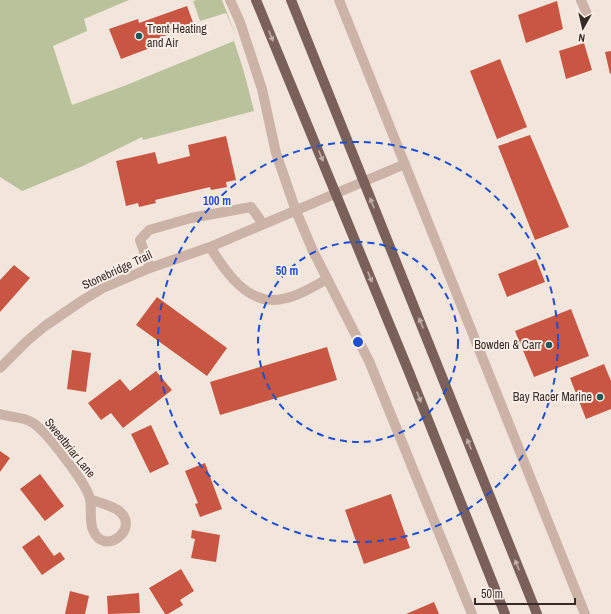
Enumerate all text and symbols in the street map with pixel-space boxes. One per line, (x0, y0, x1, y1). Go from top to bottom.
north arrow (563, 8, 603, 48)
place label: Trent Heating and Air (147, 21, 207, 51)
marker: Trent Heating and Air (134, 31, 144, 41)
one-way arrow (269, 31, 275, 43)
text: N (577, 31, 586, 45)
one-way arrow (318, 151, 324, 163)
text: 100 m (203, 193, 231, 209)
one-way arrow (369, 196, 375, 208)
street label: Stonebridge Trail (79, 247, 155, 293)
text: 50 m (276, 263, 298, 279)
one-way arrow (367, 271, 373, 282)
one-way arrow (417, 317, 423, 329)
centre of rings (351, 335, 365, 349)
place label: Bowden & Carr (474, 337, 542, 353)
marker: Bowden & Carr (544, 340, 554, 350)
place label: Bay Racer Marine (513, 389, 592, 405)
one-way arrow (416, 392, 422, 404)
marker: Bay Racer Marine (595, 392, 605, 402)
street label: Sweetbriar Lane (41, 415, 99, 481)
one-way arrow (465, 438, 471, 450)
one-way arrow (514, 558, 520, 570)
scale bar (475, 580, 575, 606)
text: 50 m (481, 586, 503, 602)

